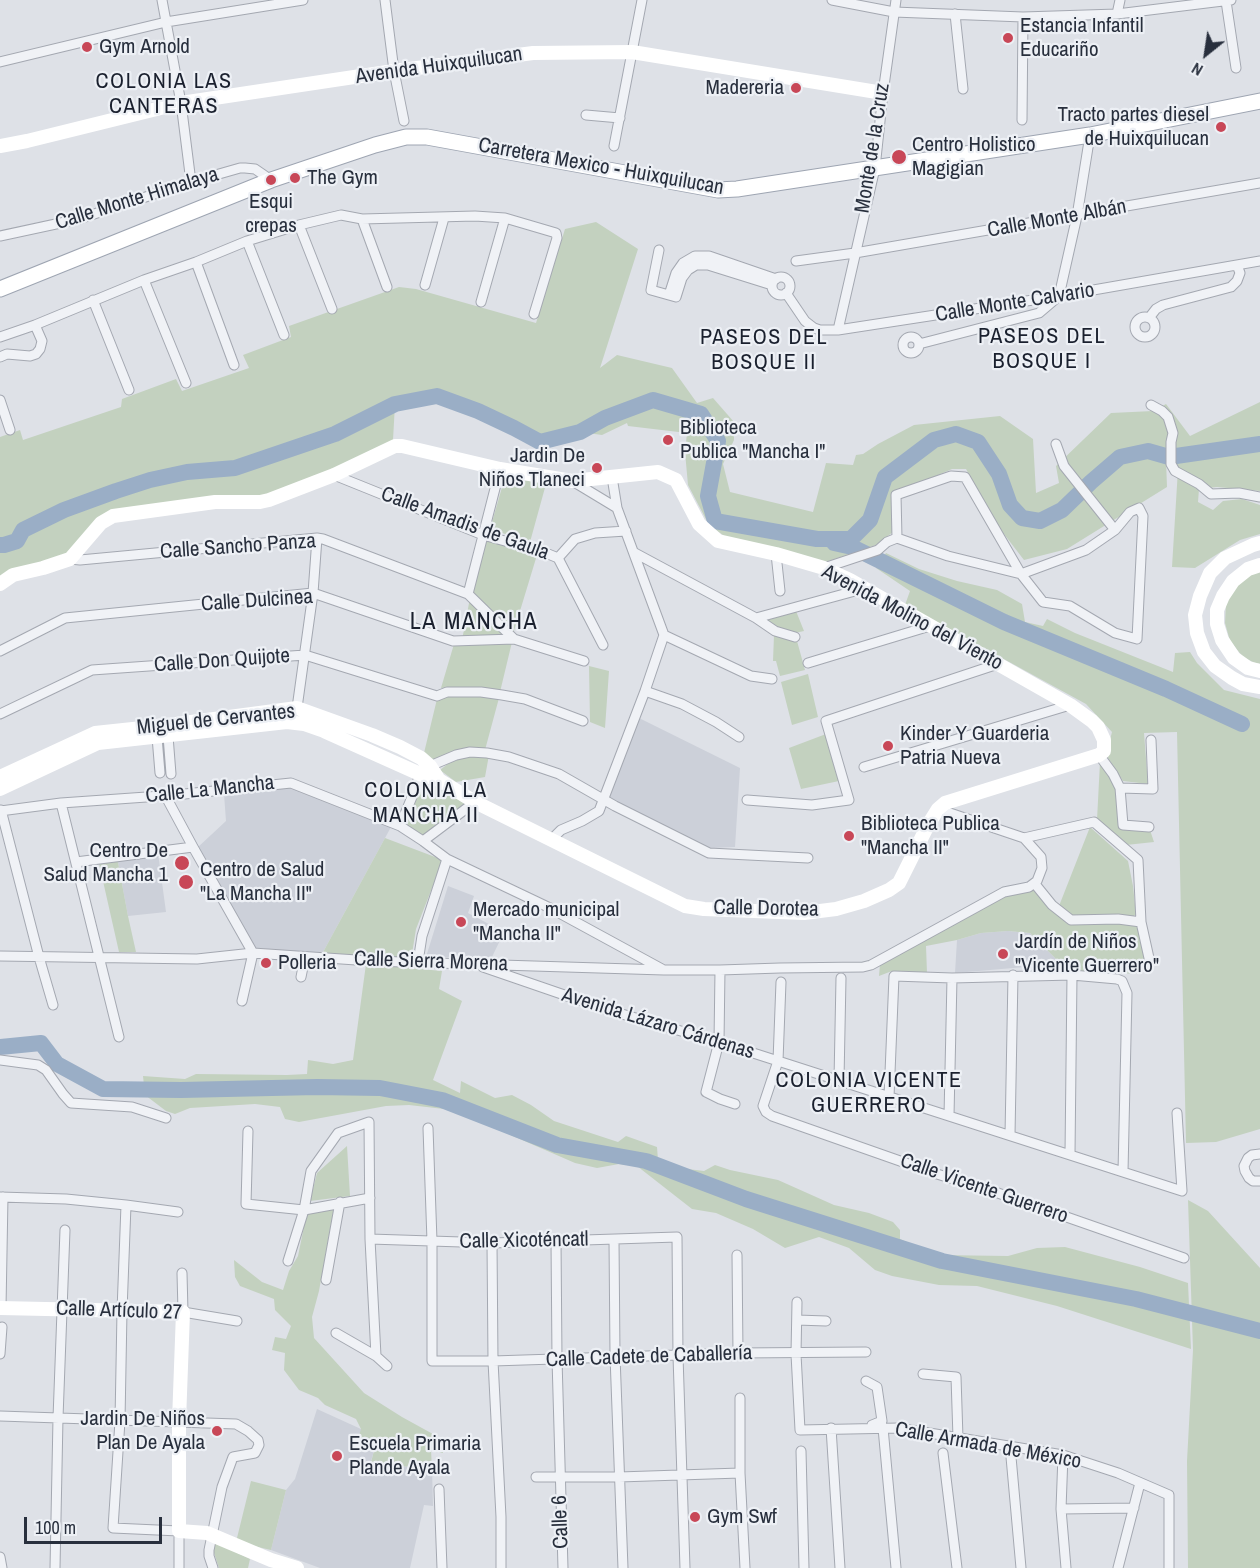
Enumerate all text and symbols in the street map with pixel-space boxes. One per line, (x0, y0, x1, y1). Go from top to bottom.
place label: Estancia Infantil Educariño (1020, 13, 1144, 63)
north arrow (1176, 24, 1236, 84)
marker: Estancia Infantil Educariño (1001, 31, 1015, 45)
place label: Gym Arnold (99, 34, 190, 60)
marker: Gym Arnold (80, 40, 94, 54)
street label: Avenida Huixquilucan (354, 42, 524, 90)
text: N (1187, 58, 1207, 81)
district label: COLONIA LAS CANTERAS (96, 69, 232, 120)
place label: Madereria (706, 75, 784, 101)
marker: Madereria (789, 81, 803, 95)
street label: Monte de la Cruz (850, 81, 896, 215)
place label: Tracto partes diesel de Huixquilucan (1057, 102, 1209, 152)
marker: Tracto partes diesel de Huixquilucan (1214, 120, 1228, 134)
place label: Centro Holistico Magigian (912, 132, 1035, 182)
street label: Carretera Mexico - Huixquilucan (476, 133, 726, 201)
marker: Centro Holistico Magigian (890, 148, 908, 166)
street label: Calle Monte Himalaya (52, 162, 222, 236)
place label: The Gym (307, 165, 378, 191)
marker: The Gym (288, 171, 302, 185)
marker: Esqui crepas (264, 173, 278, 187)
place label: Esqui crepas (245, 189, 297, 239)
street label: Calle Monte Albán (986, 194, 1128, 244)
street label: Calle Monte Calvario (934, 278, 1096, 328)
district label: PASEOS DEL BOSQUE I (978, 324, 1106, 376)
district label: PASEOS DEL BOSQUE II (700, 325, 828, 376)
place label: Biblioteca Publica "Mancha I" (680, 415, 825, 465)
marker: Biblioteca Publica "Mancha I" (661, 433, 675, 447)
place label: Jardin De Niños Tlaneci (479, 443, 585, 493)
marker: Jardin De Niños Tlaneci (590, 461, 604, 475)
street label: Calle Amadis de Gaula (377, 482, 553, 566)
street label: Calle Sancho Panza (159, 529, 317, 565)
street label: Avenida Molino del Viento (817, 560, 1007, 676)
street label: Calle Dulcinea (200, 585, 314, 617)
district label: LA MANCHA (410, 609, 538, 637)
street label: Calle Don Quijote (153, 644, 291, 678)
street label: Miguel de Cervantes (136, 699, 296, 741)
place label: Kinder Y Guarderia Patria Nueva (900, 721, 1049, 771)
marker: Kinder Y Guarderia Patria Nueva (881, 739, 895, 753)
street label: Calle La Mancha (144, 771, 276, 809)
district label: COLONIA LA MANCHA II (364, 778, 488, 830)
place label: Biblioteca Publica "Mancha II" (861, 811, 1000, 861)
marker: Biblioteca Publica "Mancha II" (842, 829, 856, 843)
place label: Centro De Salud Mancha 1 (44, 838, 168, 888)
marker: Centro De Salud Mancha 1 (173, 854, 191, 872)
place label: Centro de Salud "La Mancha II" (200, 857, 324, 907)
marker: Centro de Salud "La Mancha II" (177, 873, 195, 891)
street label: Calle Dorotea (713, 895, 819, 923)
place label: Mercado municipal "Mancha II" (473, 897, 619, 947)
marker: Mercado municipal "Mancha II" (454, 915, 468, 929)
place label: Jardín de Niños "Vicente Guerrero" (1015, 929, 1159, 979)
street label: Calle Sierra Morena (354, 947, 508, 977)
marker: Jardín de Niños "Vicente Guerrero" (996, 947, 1010, 961)
place label: Polleria (278, 950, 336, 976)
marker: Polleria (259, 956, 273, 970)
street label: Avenida Lázaro Cárdenas (559, 983, 757, 1065)
district label: COLONIA VICENTE GUERRERO (776, 1068, 962, 1120)
street label: Calle Vicente Guerrero (897, 1148, 1071, 1230)
street label: Calle Xicoténcatl (459, 1227, 589, 1255)
street label: Calle Artículo 27 (55, 1296, 183, 1326)
street label: Calle Cadete de Caballería (545, 1341, 753, 1373)
place label: Jardin De Niños Plan De Ayala (81, 1406, 205, 1456)
street label: Calle Armada de México (893, 1417, 1083, 1475)
marker: Jardin De Niños Plan De Ayala (210, 1424, 224, 1438)
place label: Escuela Primaria Plande Ayala (349, 1431, 481, 1481)
marker: Escuela Primaria Plande Ayala (330, 1449, 344, 1463)
street label: Calle 6 (547, 1495, 575, 1549)
place label: Gym Swf (707, 1504, 777, 1530)
scale bar (27, 1505, 165, 1543)
marker: Gym Swf (688, 1510, 702, 1524)
text: 100 m (35, 1515, 76, 1540)

